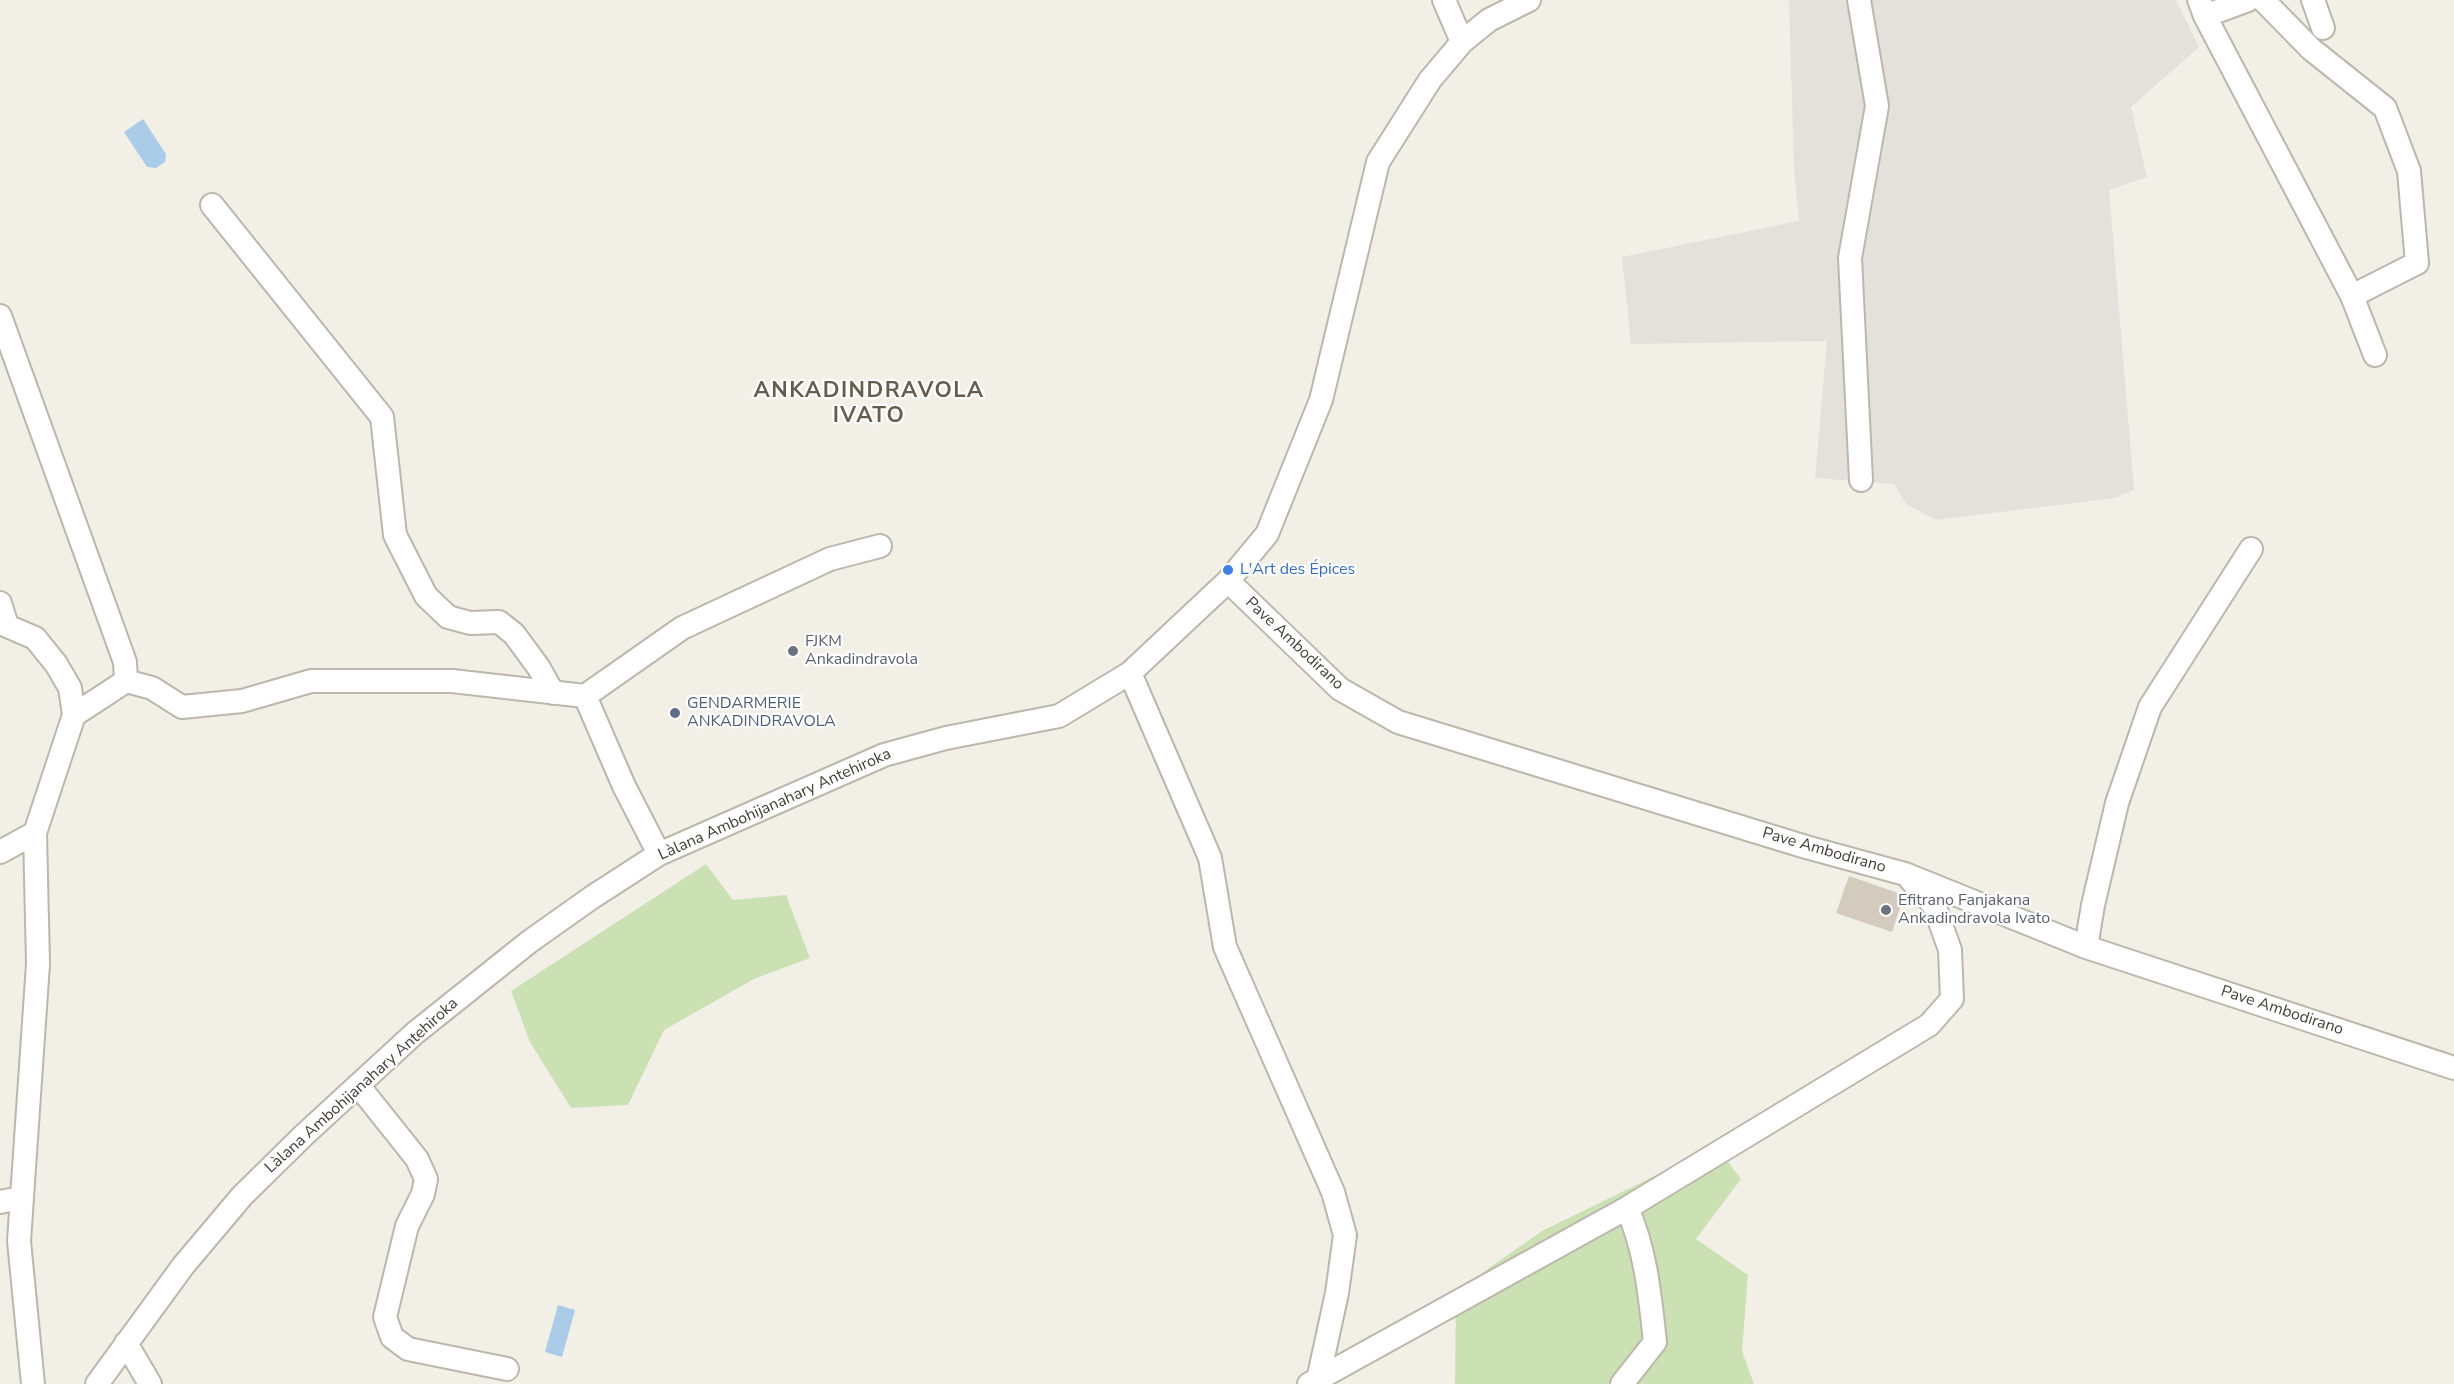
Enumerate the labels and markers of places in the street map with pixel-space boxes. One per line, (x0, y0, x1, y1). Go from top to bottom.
place label: L'Art des Épices (1240, 560, 1355, 580)
marker: L'Art des Épices (1221, 563, 1235, 577)
place label: FJKM Ankadindravola (805, 632, 918, 670)
marker: FJKM Ankadindravola (786, 644, 800, 658)
place label: GENDARMERIE ANKADINDRAVOLA (687, 694, 836, 732)
marker: GENDARMERIE ANKADINDRAVOLA (668, 706, 682, 720)
place label: Efitrano Fanjakana Ankadindravola Ivato (1898, 891, 2050, 929)
marker: Efitrano Fanjakana Ankadindravola Ivato (1879, 903, 1893, 917)

